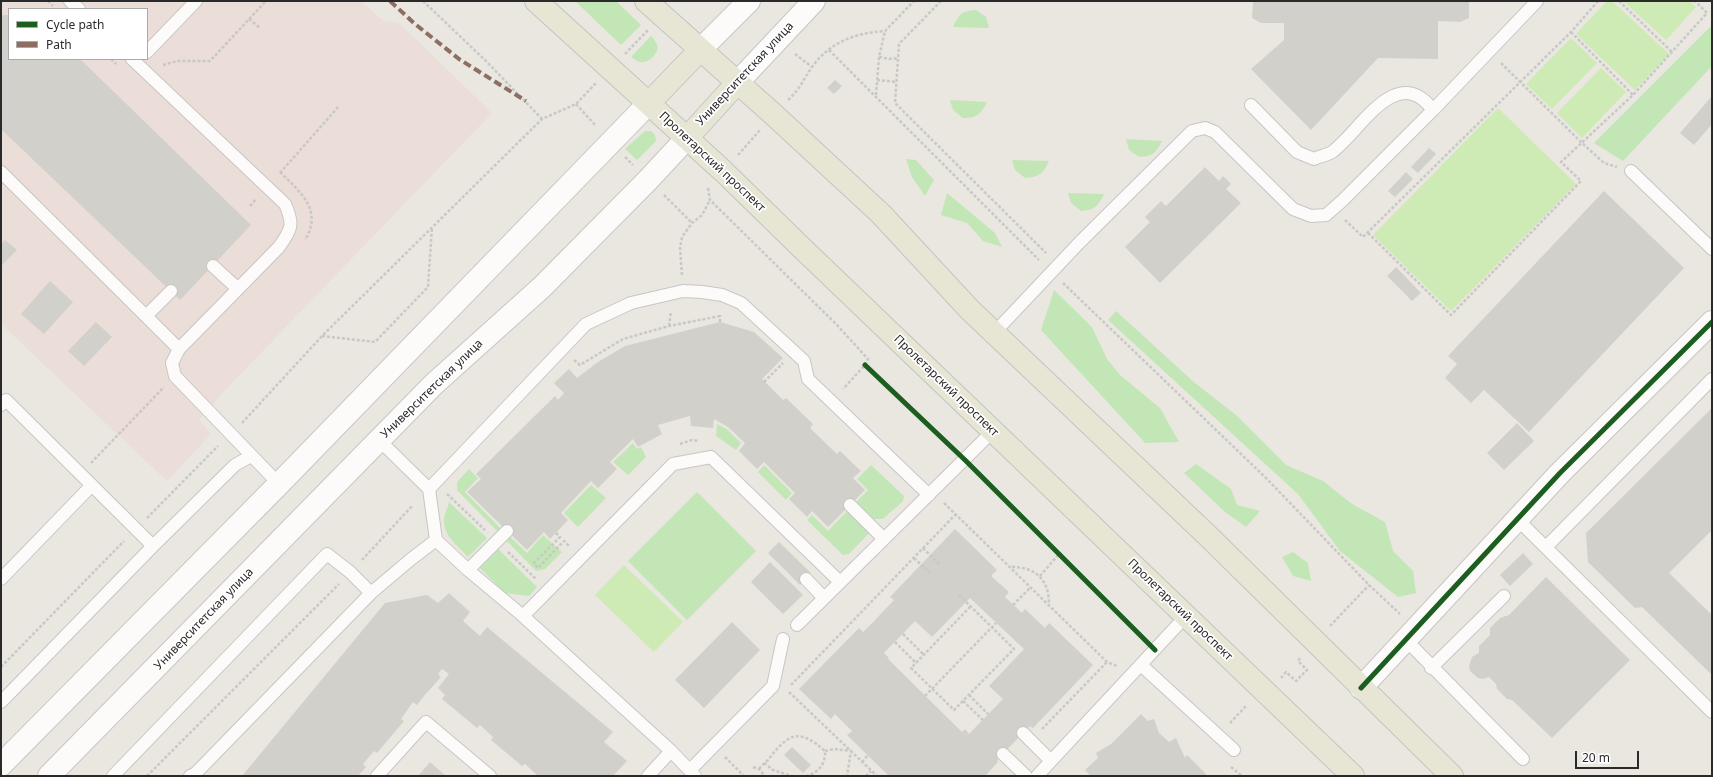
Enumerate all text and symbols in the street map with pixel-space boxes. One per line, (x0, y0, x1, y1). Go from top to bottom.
legend (8, 8, 148, 60)
text: Cycle path (46, 16, 104, 33)
street label: Университетская улица (693, 19, 797, 129)
text: Path (46, 36, 72, 53)
street label: Пролетарский проспект (656, 109, 768, 215)
street label: Пролетарский проспект (891, 332, 1001, 440)
street label: Университетская улица (378, 336, 486, 442)
street label: Пролетарский проспект (1125, 556, 1235, 664)
street label: Университетская улица (151, 565, 257, 673)
scale bar (1577, 743, 1641, 769)
text: 20 m (1582, 749, 1610, 766)

